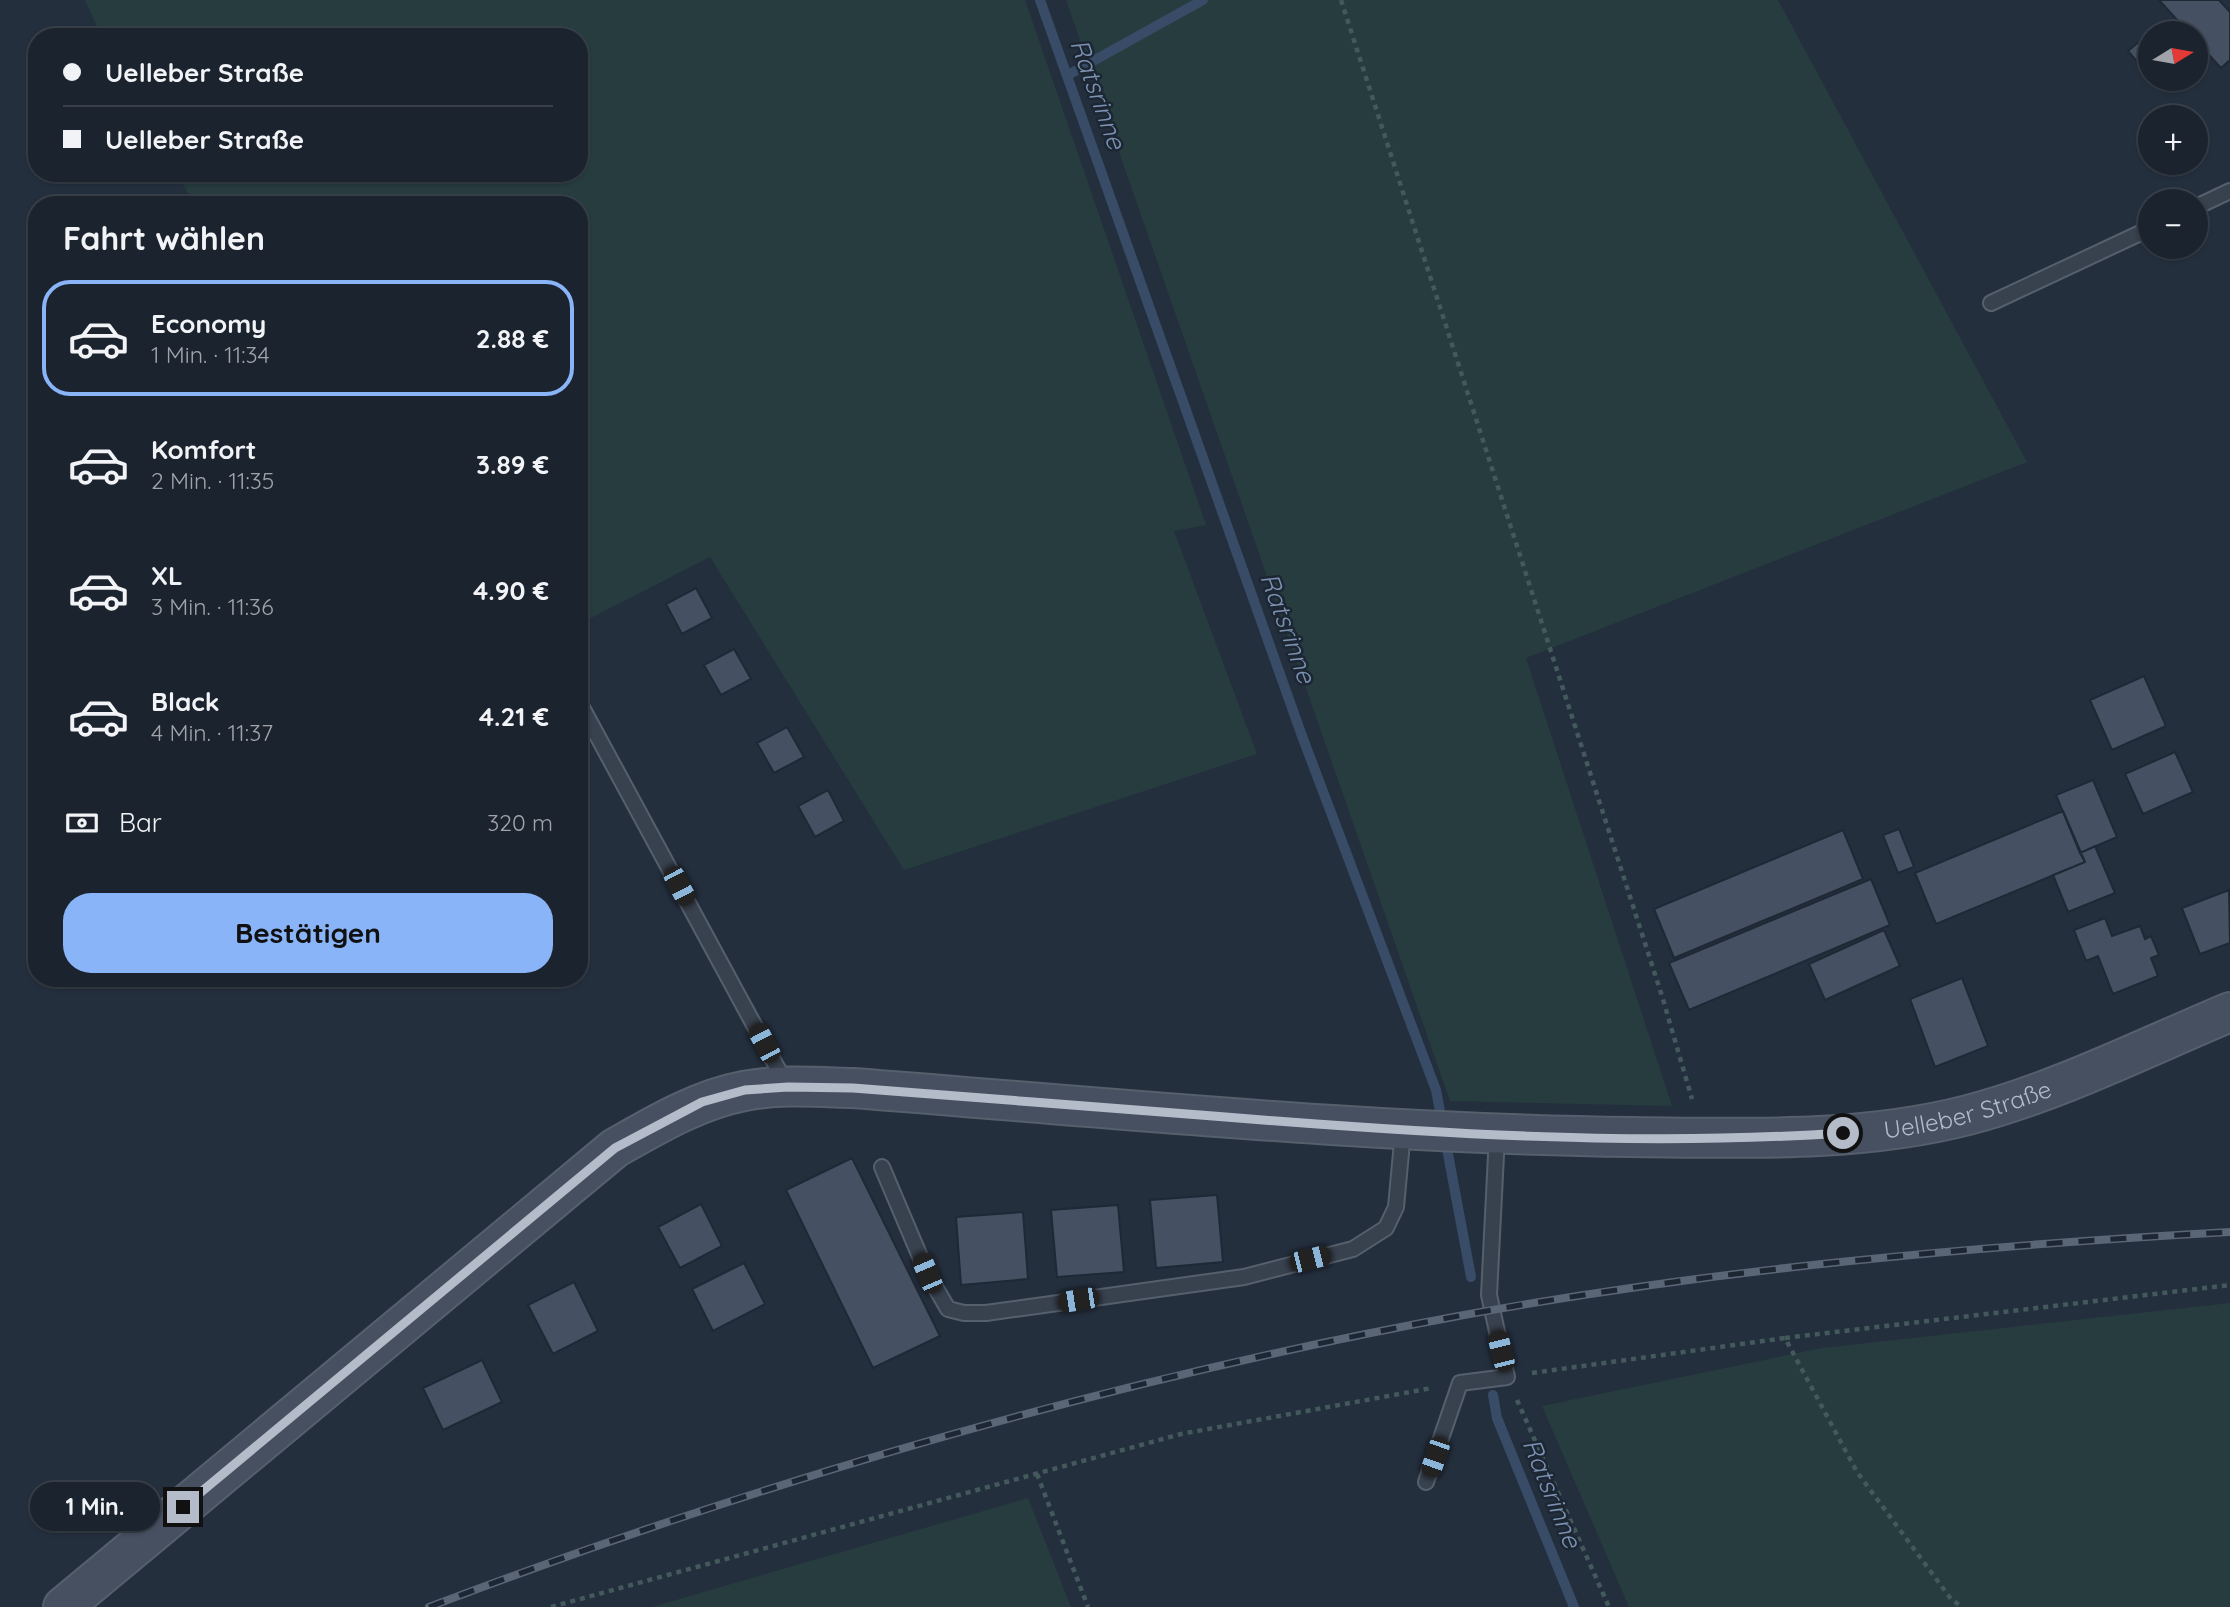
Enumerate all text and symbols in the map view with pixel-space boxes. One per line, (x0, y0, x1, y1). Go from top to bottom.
north arrow (2138, 21, 2208, 91)
map controls (2138, 21, 2208, 259)
water label: Ratsrinne (1063, 34, 1134, 155)
text: Uelleber Straße (105, 56, 304, 89)
button: + (2138, 105, 2208, 175)
text: Uelleber Straße (105, 123, 304, 156)
button: − (2138, 189, 2208, 259)
text: Fahrt wählen (63, 218, 265, 258)
icon: car (67, 307, 130, 370)
text: Economy (151, 307, 266, 340)
text: 2.88 € (476, 322, 549, 355)
text: 1 Min. · 11:34 (151, 340, 270, 369)
icon: car (67, 433, 130, 496)
text: Komfort (151, 433, 256, 466)
text: 3.89 € (476, 448, 549, 481)
text: 2 Min. · 11:35 (151, 466, 274, 495)
icon: car (67, 559, 130, 622)
text: XL (151, 559, 183, 592)
water label: Ratsrinne (1253, 568, 1324, 689)
text: 4.90 € (473, 574, 549, 607)
text: 3 Min. · 11:36 (151, 592, 274, 621)
icon: car (67, 685, 130, 748)
text: Black (151, 685, 220, 718)
text: 4.21 € (479, 700, 549, 733)
text: 4 Min. · 11:37 (151, 718, 273, 747)
icon: cash (63, 804, 101, 842)
text: Bar (119, 806, 162, 839)
text: 320 m (487, 808, 553, 837)
car (660, 863, 699, 909)
button: Bestätigen (63, 893, 553, 973)
car (745, 1020, 784, 1066)
street label: Uelleber Straße (1882, 1073, 2055, 1145)
route start (1827, 1117, 1859, 1149)
car (1288, 1244, 1333, 1274)
car (910, 1250, 945, 1296)
car (1056, 1286, 1101, 1314)
car (1486, 1328, 1517, 1374)
water label: Ratsrinne (1516, 1433, 1590, 1554)
car (1419, 1434, 1452, 1480)
callout: 1 Min. (29, 1482, 158, 1532)
route end (167, 1491, 199, 1523)
text: 1 Min. (65, 1492, 125, 1521)

